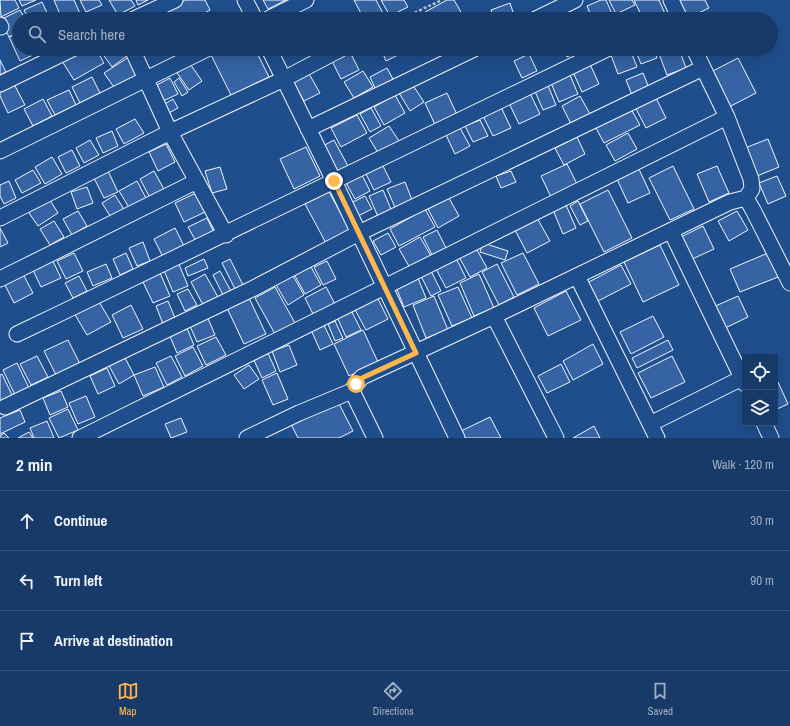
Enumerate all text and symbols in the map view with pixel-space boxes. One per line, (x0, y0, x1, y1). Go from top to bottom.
search box (12, 12, 778, 56)
icon: search (26, 23, 48, 45)
text: Search here (58, 24, 125, 45)
route end (325, 172, 343, 190)
map controls (742, 354, 778, 426)
button: locate (742, 354, 778, 390)
route start (347, 375, 365, 393)
button: layers (742, 390, 778, 426)
text: 2 min (16, 453, 52, 476)
text: Walk · 120 m (712, 456, 774, 473)
icon: ahead (16, 510, 38, 532)
text: Continue (54, 510, 107, 531)
text: 30 m (750, 512, 774, 529)
icon: left (16, 570, 38, 592)
text: Turn left (54, 570, 102, 591)
text: 90 m (750, 572, 774, 589)
icon: arrive (16, 630, 38, 652)
text: Arrive at destination (54, 630, 173, 651)
tab: Map (117, 680, 139, 718)
tab: Directions (373, 680, 414, 718)
tab: Saved (648, 680, 673, 718)

